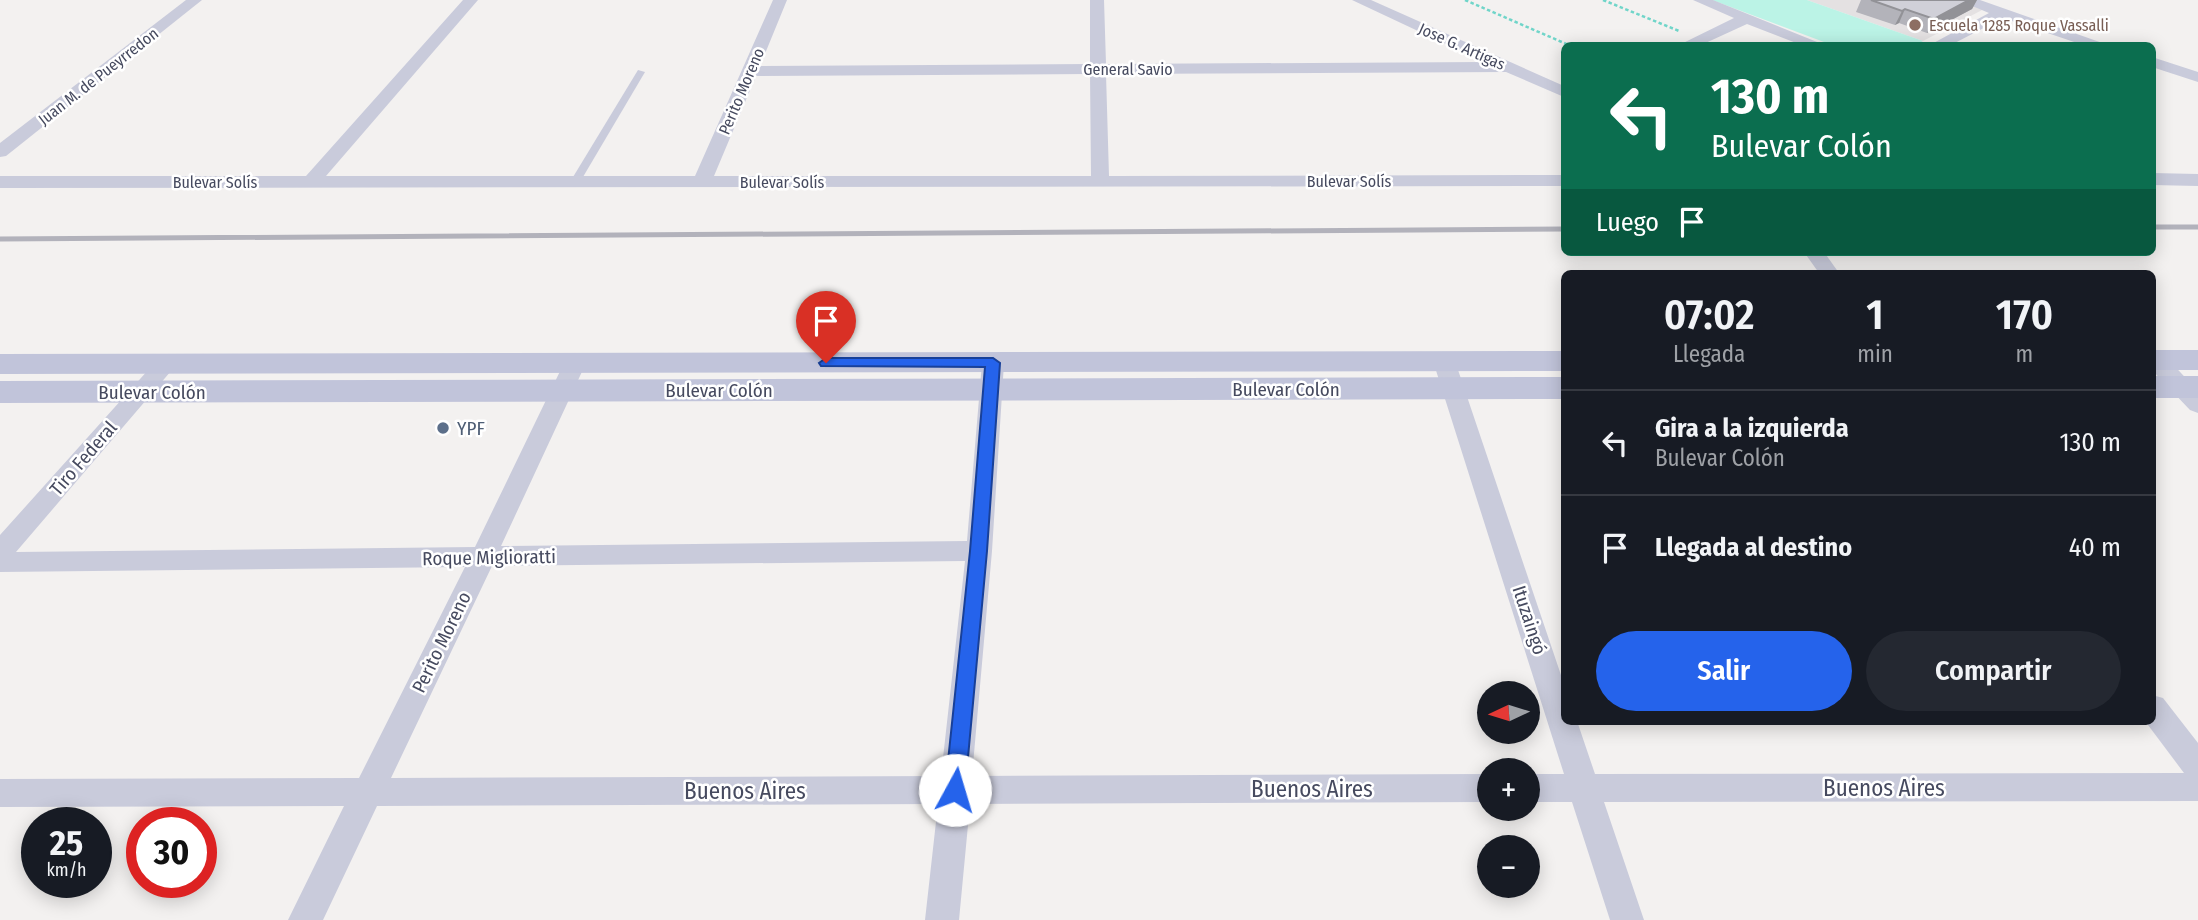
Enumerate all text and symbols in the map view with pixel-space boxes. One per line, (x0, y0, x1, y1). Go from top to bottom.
place label: Escuela 1285 Roque Vassalli (1929, 16, 2109, 35)
marker: Escuela 1285 Roque Vassalli (1907, 17, 1923, 33)
street label: Jose G. Artigas (1416, 19, 1508, 74)
street label: Juan M. de Pueyrredon (35, 24, 162, 129)
street label: Perito Moreno (715, 45, 768, 137)
street label: General Savio (1083, 60, 1173, 79)
text: 130 m (1711, 67, 1829, 126)
icon: left (1596, 70, 1687, 161)
text: Bulevar Colón (1711, 127, 1892, 165)
street label: Bulevar Solís (1307, 172, 1391, 191)
street label: Bulevar Solís (173, 173, 257, 192)
street label: Bulevar Solís (740, 173, 824, 192)
icon: arrive (1673, 203, 1711, 241)
text: Luego (1596, 207, 1659, 238)
text: 07:02 (1664, 290, 1754, 340)
text: 1 (1866, 290, 1884, 340)
text: 170 (1996, 290, 2053, 340)
pin (796, 291, 856, 363)
icon: arrive (807, 302, 845, 340)
text: Llegada (1673, 340, 1745, 368)
text: min (1857, 340, 1893, 368)
text: m (2016, 340, 2033, 368)
street label: Bulevar Colón (1232, 378, 1340, 401)
street label: Bulevar Colón (665, 379, 773, 402)
street label: Bulevar Colón (98, 381, 206, 404)
text: Gira a la izquierda (1655, 413, 1849, 444)
street label: Tiro Federal (45, 416, 122, 500)
place label: YPF (457, 417, 485, 440)
marker: YPF (435, 420, 451, 436)
icon: left (1596, 424, 1634, 462)
text: 130 m (2059, 427, 2121, 458)
text: Bulevar Colón (1655, 444, 1785, 472)
icon: arrive (1596, 529, 1634, 567)
text: Llegada al destino (1655, 532, 1852, 563)
text: 40 m (2069, 532, 2121, 563)
street label: Roque Miglioratti (422, 545, 556, 570)
street label: Ituzaingó (1508, 583, 1551, 658)
street label: Perito Moreno (407, 588, 476, 696)
button: Salir (1596, 631, 1852, 711)
button: Compartir (1866, 631, 2121, 711)
north arrow (1477, 681, 1540, 744)
map controls (1477, 681, 1540, 898)
position arrow (918, 753, 992, 827)
button: + (1477, 758, 1540, 821)
street label: Buenos Aires (1823, 774, 1945, 802)
street label: Buenos Aires (1251, 775, 1373, 803)
street label: Buenos Aires (684, 777, 806, 805)
speed limit sign: 30 (126, 807, 217, 898)
text: 25 (50, 822, 83, 864)
button: − (1477, 835, 1540, 898)
text: km/h (46, 859, 87, 881)

